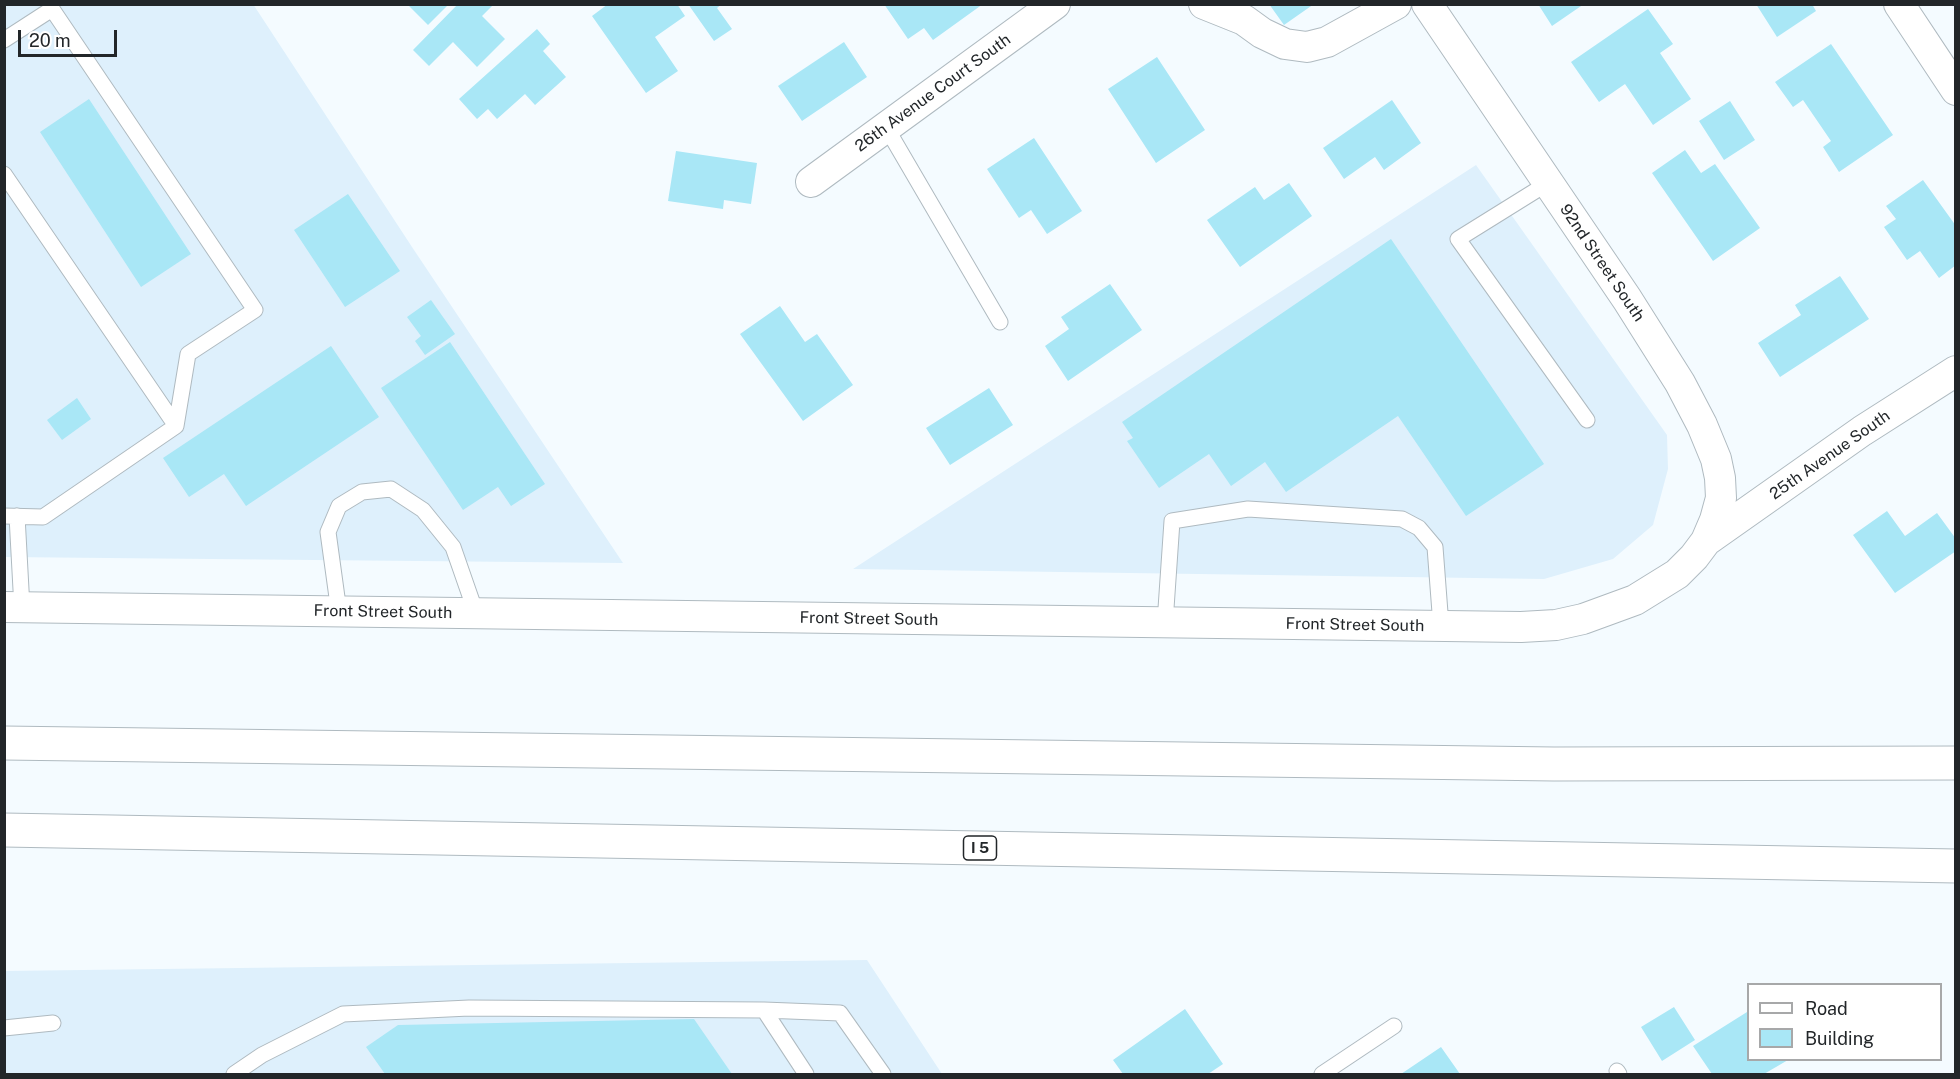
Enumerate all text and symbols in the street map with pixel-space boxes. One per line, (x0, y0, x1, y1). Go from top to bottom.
scale bar (21, 18, 120, 56)
text: 20 m (29, 30, 71, 51)
street label: 26th Avenue Court South (851, 30, 1015, 156)
street label: 92nd Street South (1556, 201, 1648, 325)
street label: 25th Avenue South (1766, 406, 1894, 504)
street label: Front Street South (313, 601, 453, 623)
street label: Front Street South (799, 608, 939, 630)
street label: Front Street South (1285, 614, 1425, 636)
road number: I 5 (964, 836, 996, 860)
legend (1747, 983, 1942, 1061)
text: Road (1805, 998, 1848, 1019)
text: Building (1805, 1028, 1874, 1049)

